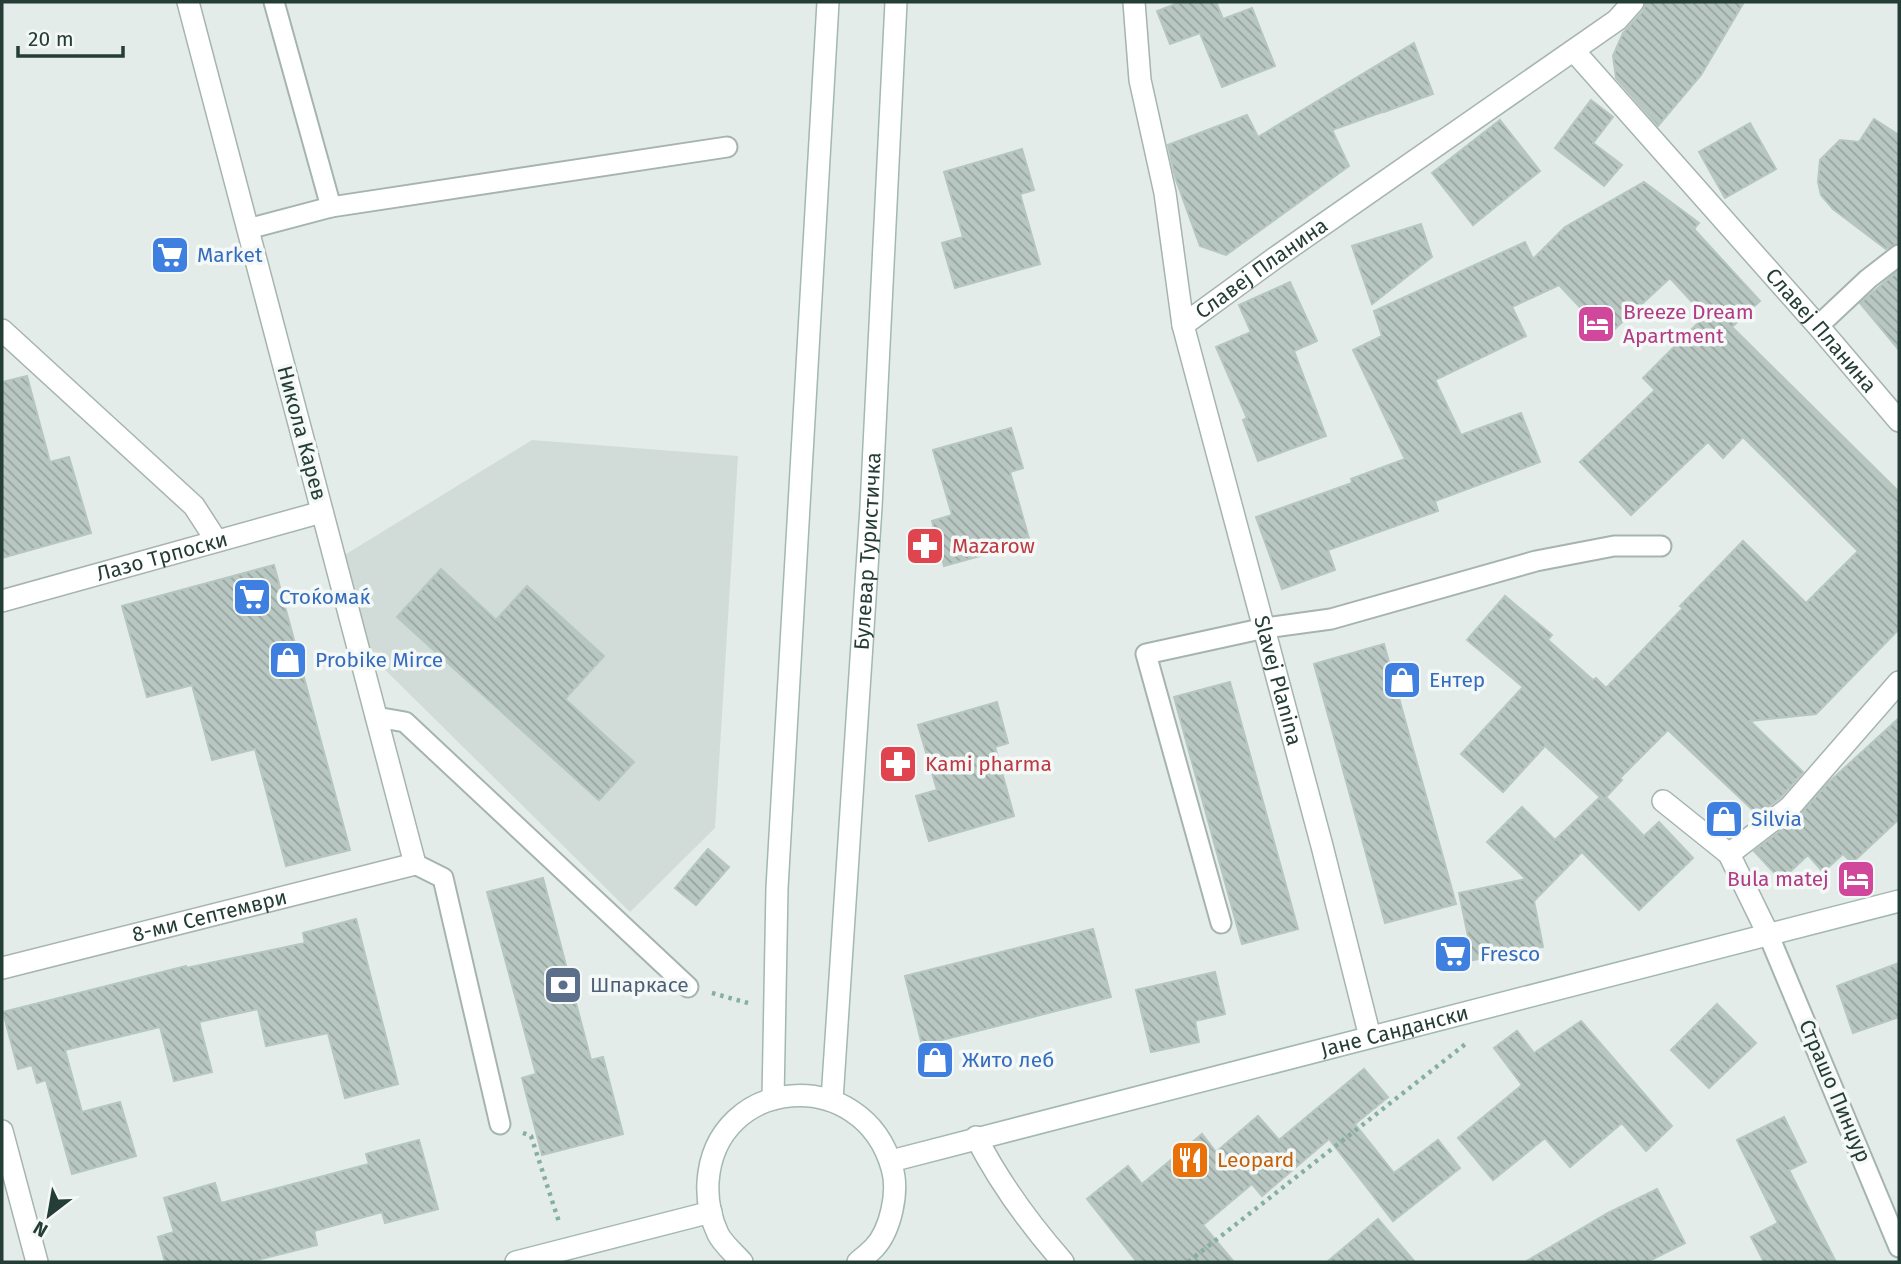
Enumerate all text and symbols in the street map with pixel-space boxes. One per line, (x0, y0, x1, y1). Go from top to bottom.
scale bar (18, 14, 122, 58)
text: 20 m (28, 26, 74, 52)
street label: Славеј Планина (1190, 212, 1333, 325)
supermarket icon: Market (149, 234, 191, 276)
place label: Market (197, 242, 263, 268)
street label: Славеј Планина (1760, 263, 1882, 398)
place label: Breeze Dream Apartment (1623, 299, 1754, 349)
hotel icon: Breeze Dream Apartment (1575, 303, 1617, 345)
street label: Никола Карев (272, 363, 332, 503)
street label: Булевар Туристичка (849, 452, 887, 651)
pharmacy icon: Mazarow (904, 525, 946, 567)
street label: Лазо Трпоски (93, 526, 230, 587)
place label: Mazarow (952, 533, 1035, 559)
supermarket icon: Стоќомаќ (231, 576, 273, 618)
place label: Стоќомаќ (279, 584, 370, 610)
street label: Slavej Planina (1248, 613, 1308, 748)
shop icon: Probike Mirce (267, 639, 309, 681)
place label: Probike Mirce (315, 647, 443, 673)
shop icon: Ентер (1381, 659, 1423, 701)
place label: Ентер (1429, 667, 1485, 693)
pharmacy icon: Kami pharma (877, 743, 919, 785)
place label: Kami pharma (925, 751, 1052, 777)
shop icon: Silvia (1703, 798, 1745, 840)
place label: Silvia (1751, 806, 1802, 832)
hotel icon: Bula matej (1835, 858, 1877, 900)
place label: Bula matej (1727, 866, 1829, 892)
street label: 8-ми Септември (129, 884, 290, 948)
supermarket icon: Fresco (1432, 933, 1474, 975)
place label: Fresco (1480, 941, 1540, 967)
bank icon: Шпаркасе (542, 964, 584, 1006)
place label: Шпаркасе (590, 972, 689, 998)
street label: Јане Сандански (1318, 1000, 1471, 1063)
street label: Страшо Пинџур (1793, 1016, 1877, 1166)
shop icon: Жито леб (914, 1039, 956, 1081)
place label: Жито леб (962, 1047, 1054, 1073)
restaurant icon: Leopard (1169, 1139, 1211, 1181)
place label: Leopard (1217, 1147, 1294, 1173)
north arrow (14, 1180, 84, 1250)
text: N (29, 1216, 52, 1242)

